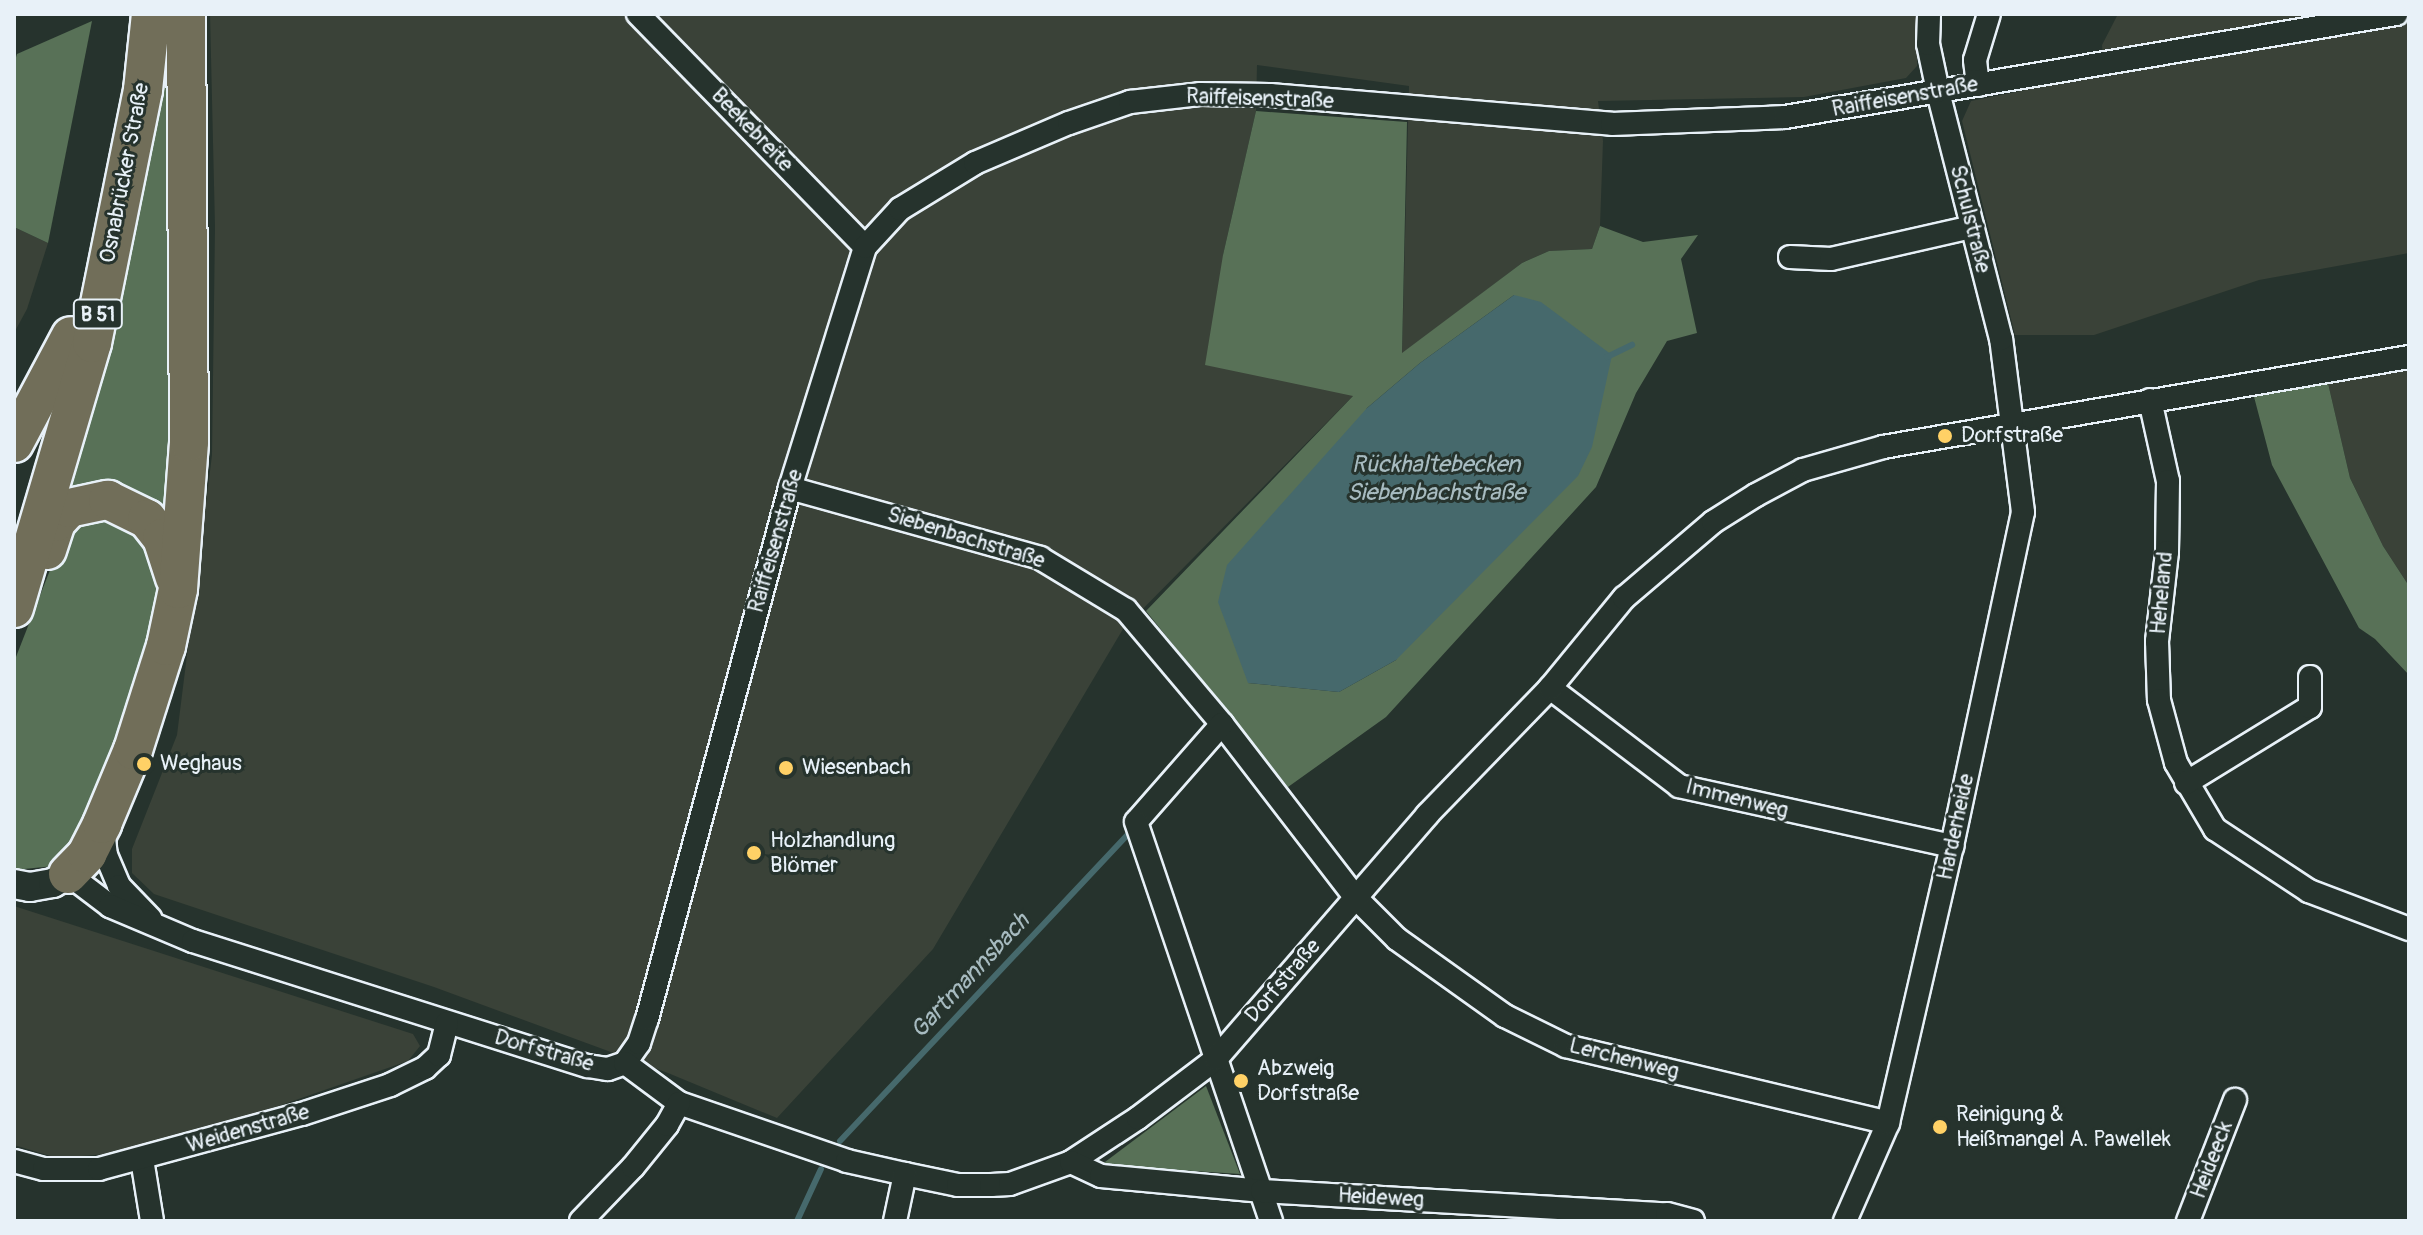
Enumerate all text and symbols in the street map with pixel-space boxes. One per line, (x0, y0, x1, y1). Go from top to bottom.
street label: Raiffeisenstraße (1830, 71, 1980, 123)
street label: Osnabrücker Straße (95, 81, 155, 265)
street label: Beekebreite (705, 82, 799, 178)
street label: Raiffeisenstraße (1186, 83, 1334, 115)
street label: Schulstraße (1944, 162, 1996, 276)
road number: B 51 (72, 298, 124, 330)
place label: Dorfstraße (1961, 423, 2063, 449)
marker: Dorfstraße (1936, 427, 1954, 445)
water label: Rückhaltebecken Siebenbachstraße (1347, 451, 1525, 507)
street label: Raiffeisenstraße (743, 466, 809, 616)
street label: Siebenbachstraße (884, 501, 1048, 575)
street label: Heheland (2145, 550, 2179, 636)
place label: Weghaus (160, 751, 242, 777)
marker: Weghaus (135, 755, 153, 773)
place label: Wiesenbach (802, 755, 911, 781)
marker: Wiesenbach (777, 759, 795, 777)
street label: Harderheide (1932, 771, 1980, 883)
street label: Immenweg (1683, 774, 1791, 824)
place label: Holzhandlung Blömer (770, 827, 895, 878)
marker: Holzhandlung Blömer (745, 844, 763, 862)
water label: Gartmannsbach (905, 907, 1035, 1045)
street label: Dorfstraße (1240, 934, 1326, 1028)
street label: Dorfstraße (491, 1024, 597, 1078)
street label: Lerchenweg (1566, 1033, 1682, 1085)
place label: Abzweig Dorfstraße (1257, 1055, 1359, 1106)
marker: Abzweig Dorfstraße (1232, 1072, 1250, 1090)
street label: Weidenstraße (184, 1099, 312, 1159)
place label: Reinigung & Heißmangel A. Pawellek (1956, 1101, 2171, 1152)
marker: Reinigung & Heißmangel A. Pawellek (1931, 1118, 1949, 1136)
street label: Heideeck (2185, 1118, 2239, 1202)
street label: Heideweg (1337, 1183, 1425, 1213)

